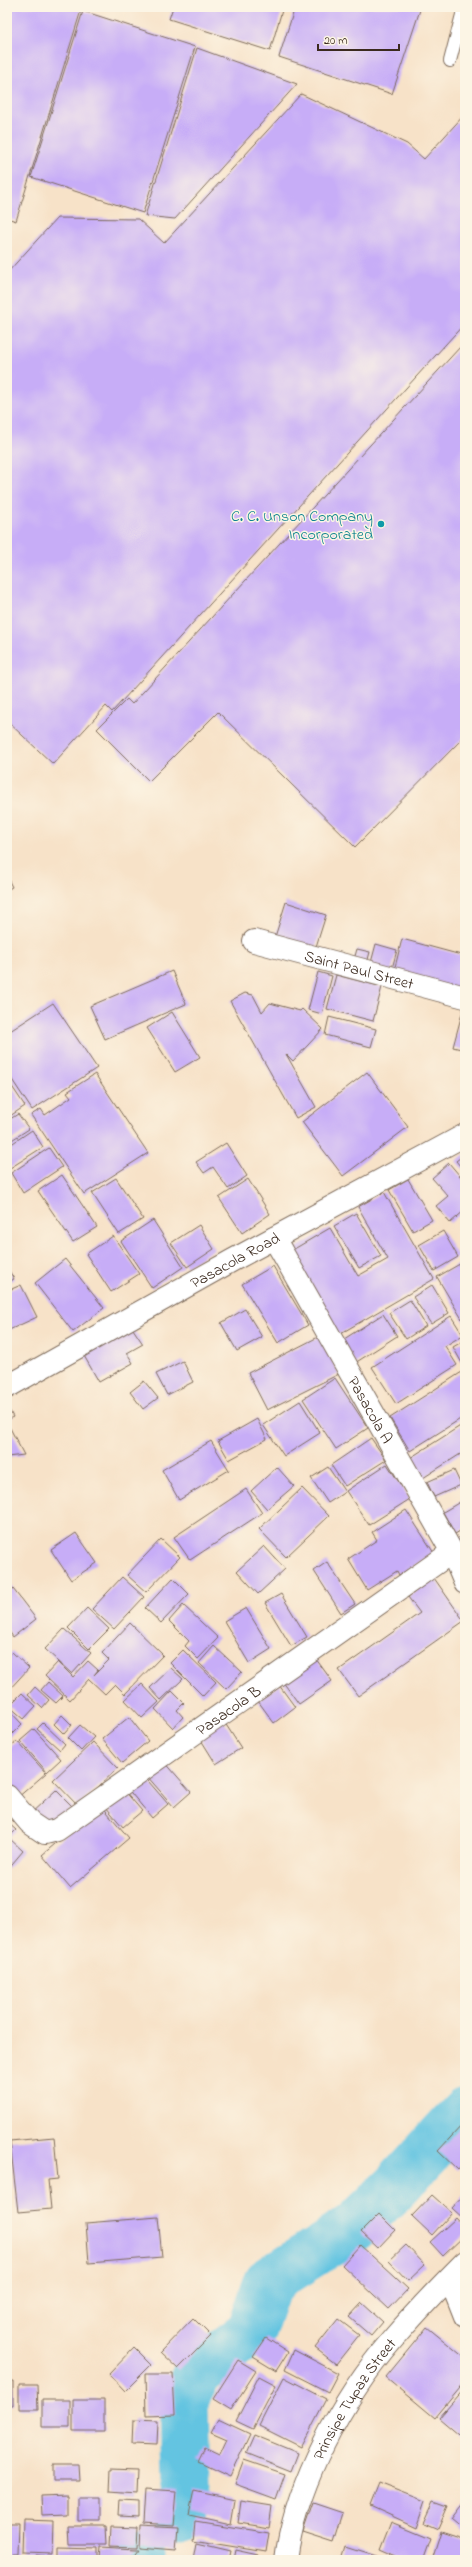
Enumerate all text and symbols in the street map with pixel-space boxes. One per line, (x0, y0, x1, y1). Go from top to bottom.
scale bar (318, 26, 399, 52)
text: 20 m (324, 32, 347, 50)
place label: C. C. Unson Company Incorporated (231, 505, 373, 547)
marker: C. C. Unson Company Incorporated (376, 519, 386, 529)
street label: Saint Paul Street (302, 945, 417, 997)
street label: Pasacola Road (187, 1227, 285, 1296)
street label: Pasacola A (341, 1372, 398, 1449)
street label: Pasacola B (192, 1680, 267, 1743)
street label: Prinsipe Tupaz Street (308, 2333, 403, 2464)

